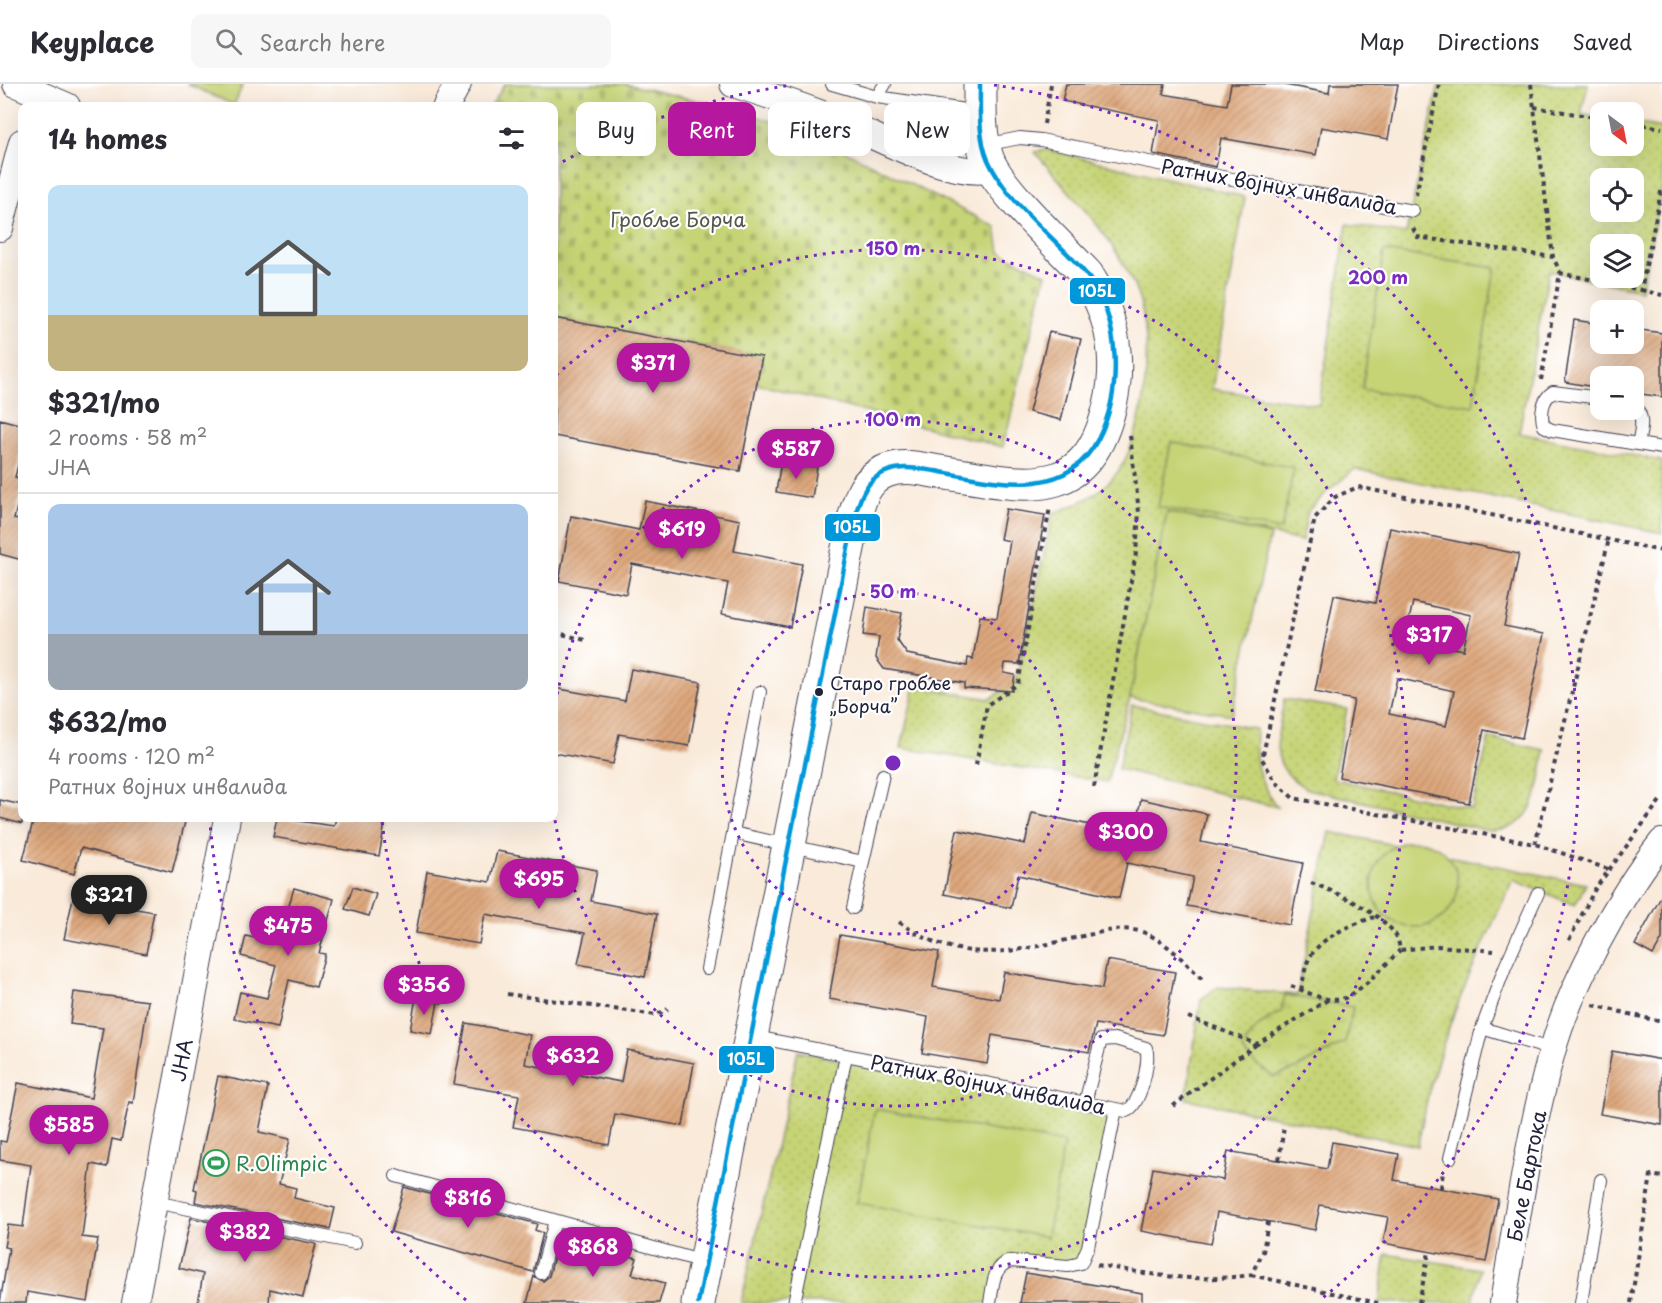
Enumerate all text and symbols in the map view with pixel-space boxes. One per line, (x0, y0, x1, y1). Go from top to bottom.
search box (191, 14, 611, 68)
text: Keyplace (30, 20, 155, 63)
icon: search (212, 25, 245, 58)
text: Search here (260, 25, 385, 58)
text: Map (1359, 25, 1404, 57)
text: Directions (1437, 25, 1539, 57)
text: Saved (1572, 25, 1632, 57)
chip: Buy (576, 102, 656, 156)
chip: Rent (668, 102, 756, 156)
chip: Filters (768, 102, 872, 156)
chip: New (884, 102, 970, 156)
north arrow (1590, 102, 1644, 156)
map controls (1590, 102, 1644, 420)
text: 14 homes (48, 119, 167, 158)
icon: filters (495, 122, 528, 155)
street label: Ратних војних инвалида (1159, 150, 1400, 222)
button: locate (1590, 168, 1644, 222)
park label: Гробље Борча (610, 204, 746, 234)
icon: home (234, 224, 342, 332)
text: 150 m (866, 234, 920, 261)
button: layers (1590, 234, 1644, 288)
text: 200 m (1348, 263, 1408, 290)
line badge: 105L (1069, 277, 1126, 305)
text: 105L (1078, 278, 1116, 302)
button: + (1590, 300, 1644, 354)
pin: $371 (617, 343, 689, 394)
text: $371 (631, 347, 675, 377)
button: − (1590, 366, 1644, 420)
text: $321/mo (48, 383, 160, 422)
text: 100 m (865, 405, 921, 432)
text: 2 rooms · 58 m² (48, 422, 207, 452)
pin: $587 (760, 429, 832, 480)
text: $587 (771, 433, 821, 463)
text: ЈНА (48, 452, 91, 482)
pin: $619 (646, 509, 718, 560)
text: $619 (658, 513, 706, 543)
line badge: 105L (824, 513, 881, 542)
text: 105L (833, 514, 871, 538)
icon: home (234, 543, 342, 651)
text: 50 m (870, 577, 916, 604)
pin: $317 (1393, 615, 1465, 666)
text: $317 (1406, 619, 1452, 649)
place label: Старо гробље „Борча” (830, 669, 951, 719)
marker: Старо гробље „Борча” (813, 686, 825, 698)
text: $632/mo (48, 702, 167, 741)
text: 4 rooms · 120 m² (48, 741, 215, 771)
centre of rings (883, 753, 903, 773)
text: Ратних војних инвалида (48, 771, 287, 801)
pin: $300 (1090, 812, 1162, 863)
text: $300 (1098, 816, 1154, 846)
pin: $695 (503, 859, 575, 910)
text: $695 (513, 863, 565, 893)
pin: $321 (73, 875, 145, 926)
text: $321 (85, 879, 133, 909)
pin: $475 (252, 906, 324, 957)
text: $475 (263, 910, 313, 940)
pin: $356 (388, 965, 460, 1016)
text: $356 (398, 969, 450, 999)
street label: ЈНА (162, 1036, 200, 1084)
pin: $632 (537, 1036, 609, 1087)
text: $632 (546, 1040, 600, 1070)
line badge: 105L (718, 1045, 775, 1074)
text: 105L (727, 1046, 765, 1070)
street label: Ратних војних инвалида (868, 1046, 1109, 1122)
pin: $585 (33, 1105, 105, 1156)
street label: Беле Бартока (1499, 1107, 1554, 1244)
text: $585 (43, 1109, 95, 1139)
sports icon: R.Olimpic (201, 1148, 231, 1178)
place label: R.Olimpic (236, 1148, 327, 1178)
pin: $816 (432, 1178, 504, 1229)
text: $816 (444, 1182, 492, 1212)
pin: $382 (209, 1212, 281, 1263)
text: $382 (219, 1216, 271, 1246)
pin: $868 (557, 1227, 629, 1278)
text: $868 (568, 1231, 618, 1261)

